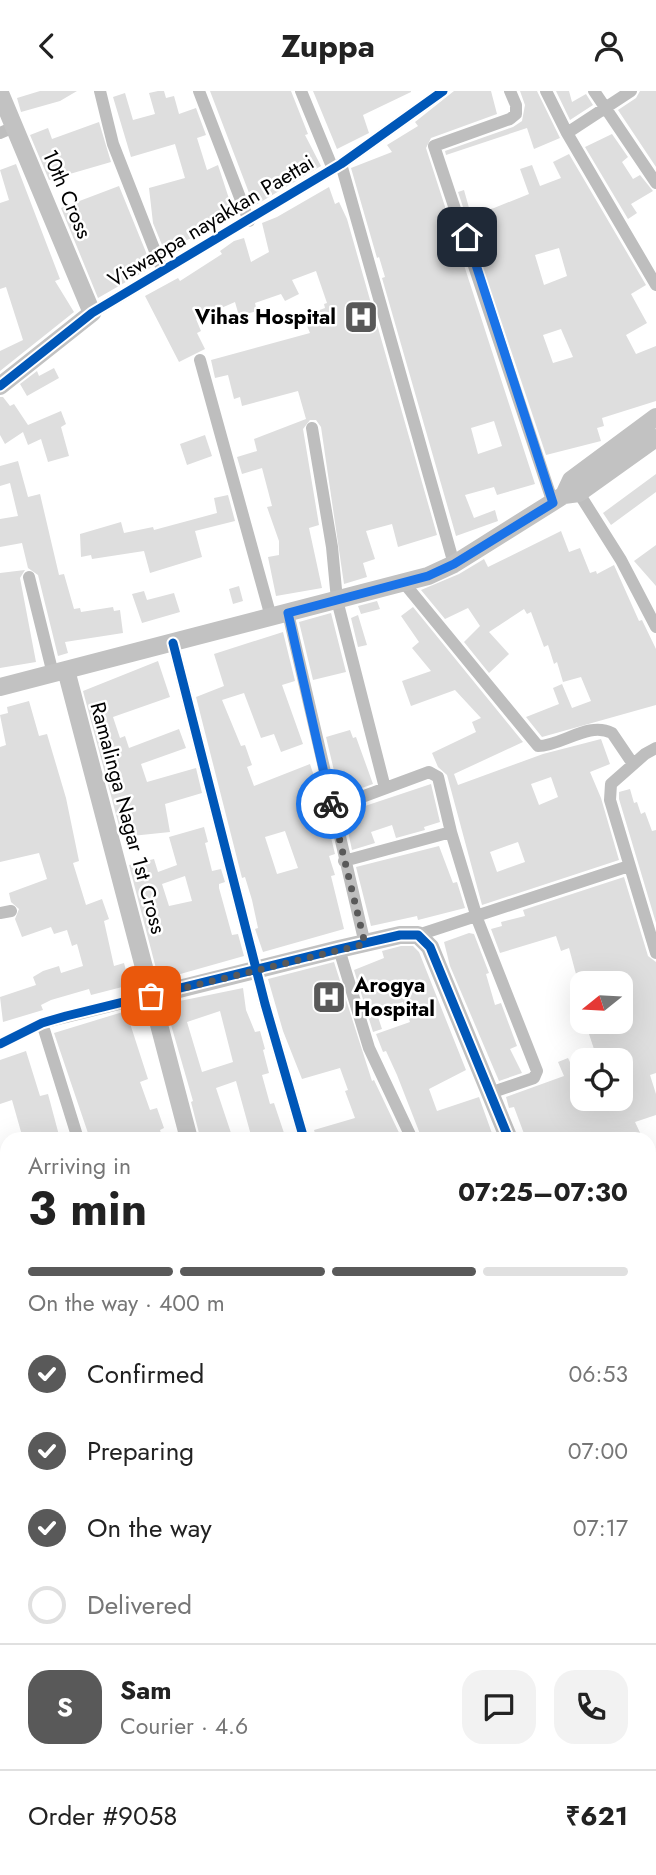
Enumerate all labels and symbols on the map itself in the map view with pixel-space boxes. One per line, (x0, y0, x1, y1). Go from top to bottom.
street label: 10th Cross (35, 145, 99, 243)
street label: Viswappa nayakkan Paettai (102, 147, 320, 295)
pin (437, 207, 497, 267)
hospital icon: Vihas Hospital (342, 298, 380, 336)
place label: Vihas Hospital (194, 302, 336, 332)
street label: Ramalinga Nagar 1st Cross (83, 699, 173, 937)
courier (296, 769, 366, 839)
pin (121, 966, 181, 1026)
place label: Arogya Hospital (353, 970, 435, 1024)
north arrow (570, 971, 634, 1034)
hospital icon: Arogya Hospital (310, 978, 348, 1016)

